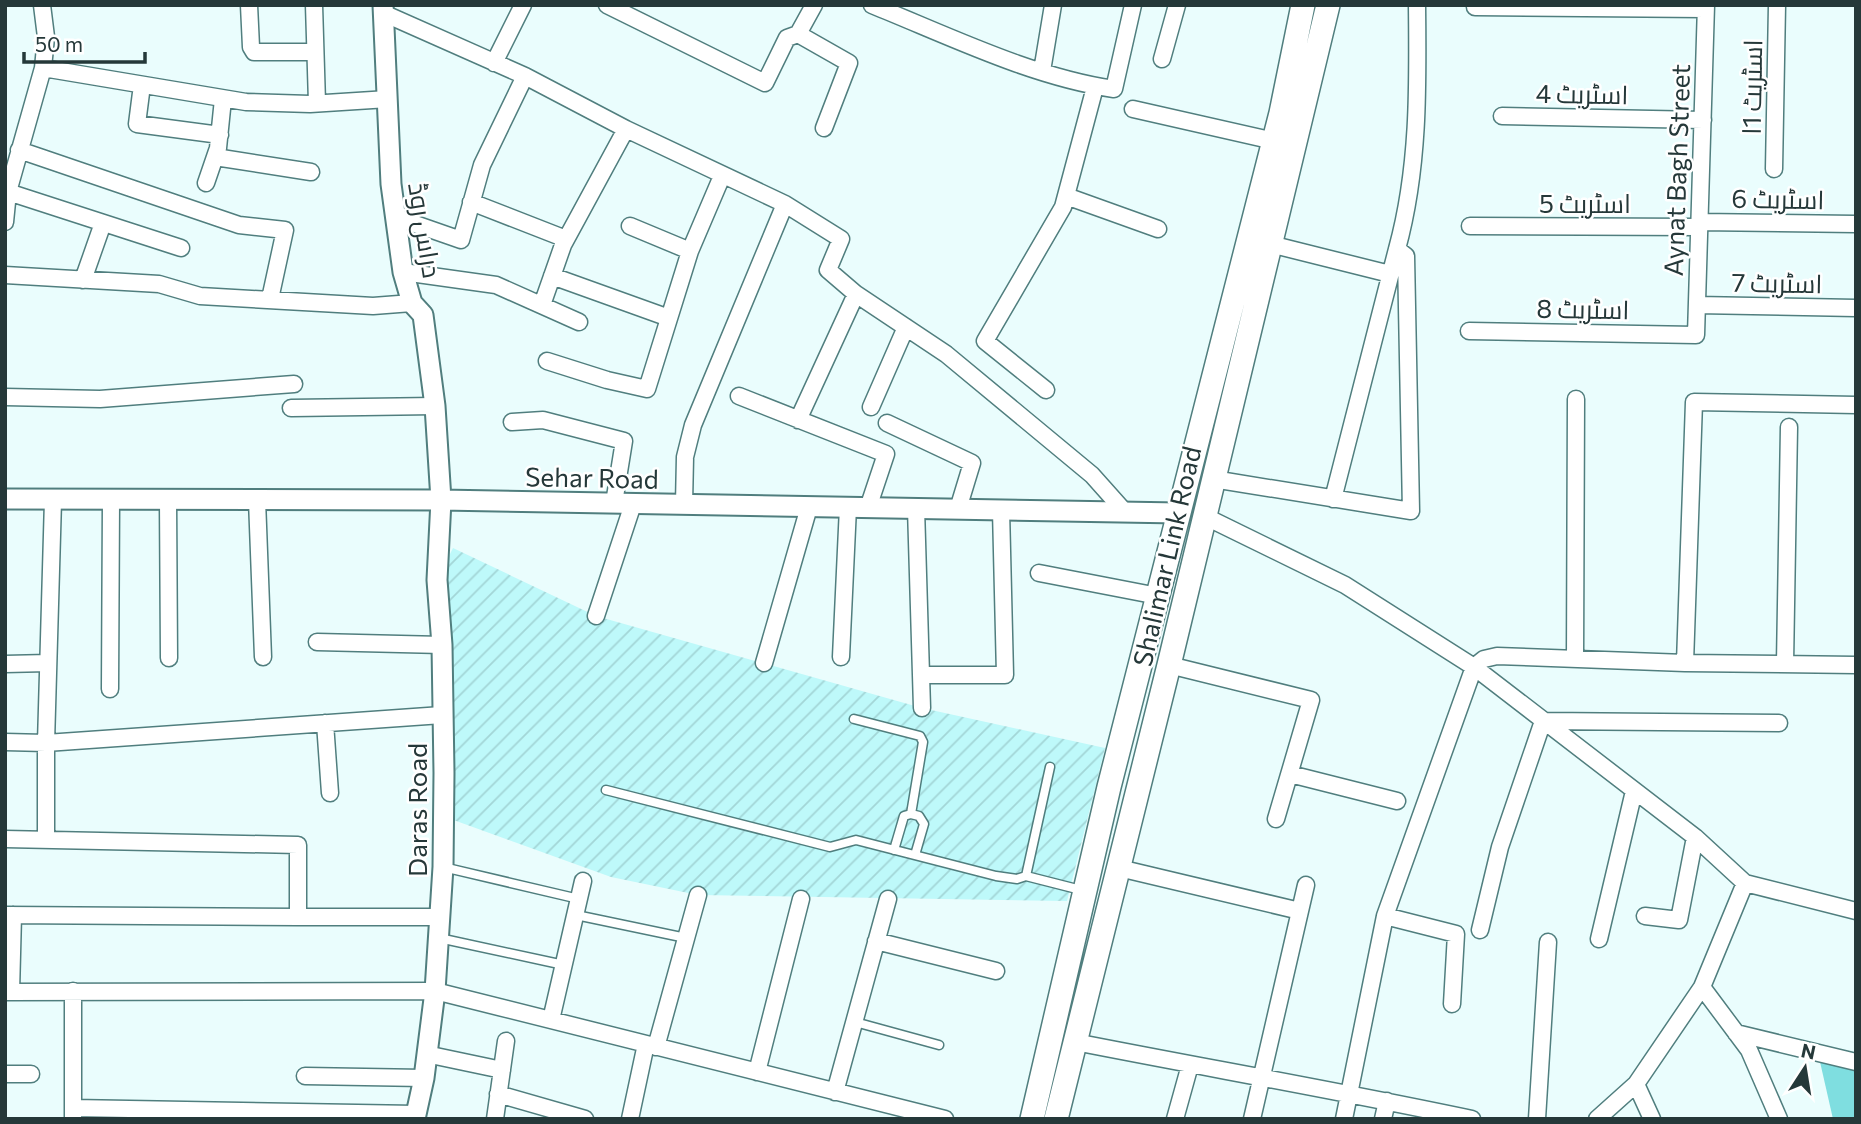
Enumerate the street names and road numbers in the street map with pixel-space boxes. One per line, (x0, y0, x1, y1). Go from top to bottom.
street label: اسٹریٹ 1ا (1735, 39, 1768, 135)
street label: Aynat Bagh Street (1657, 63, 1695, 277)
street label: اسٹریٹ 4 (1535, 77, 1629, 110)
street label: دراس روڈ (401, 180, 449, 280)
street label: اسٹریٹ 6 (1731, 182, 1825, 215)
street label: اسٹریٹ 5 (1539, 187, 1631, 219)
street label: اسٹریٹ 7 (1731, 266, 1823, 299)
street label: اسٹریٹ 8 (1536, 292, 1630, 325)
street label: Shalimar Link Road (1126, 443, 1206, 669)
street label: Sehar Road (525, 460, 659, 494)
street label: Daras Road (401, 743, 432, 877)

